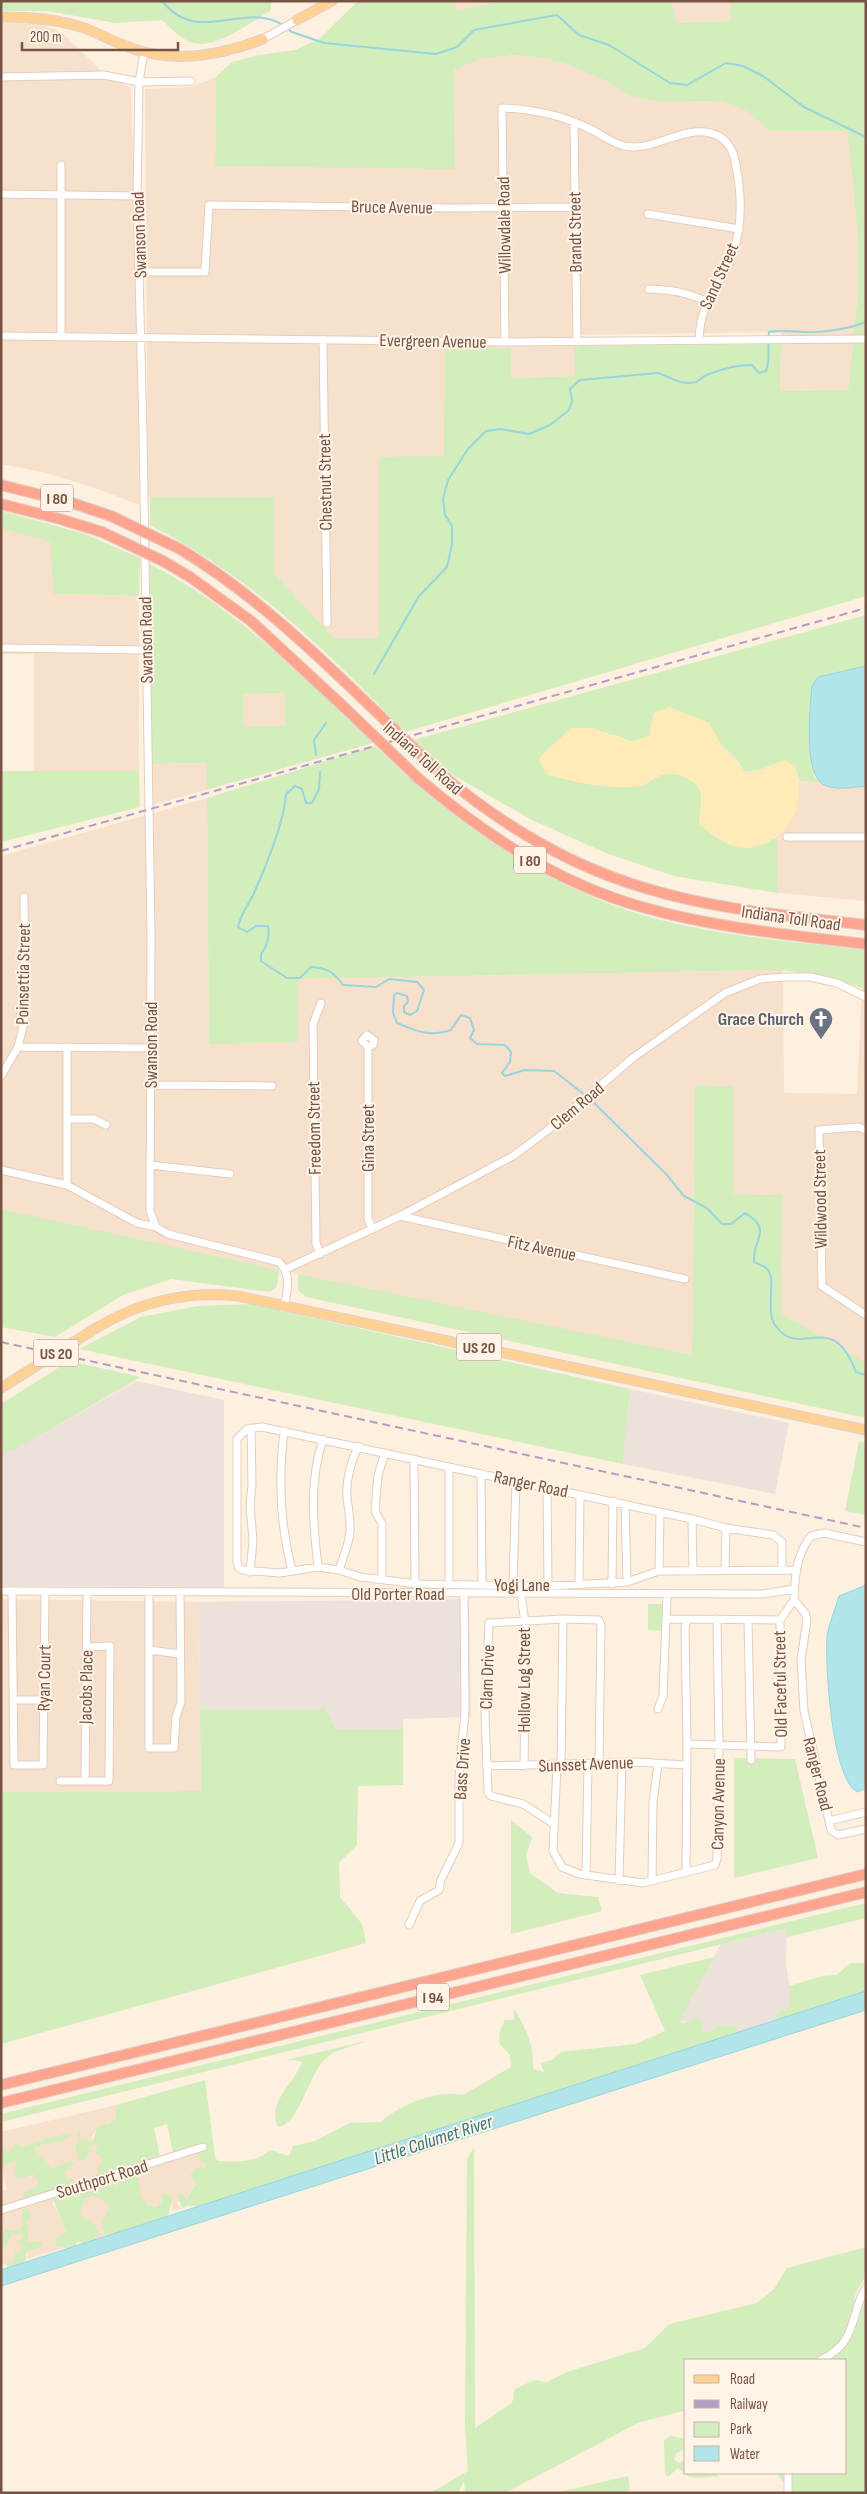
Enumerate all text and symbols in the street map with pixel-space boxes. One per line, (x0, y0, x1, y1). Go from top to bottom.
scale bar (22, 20, 179, 52)
text: 200 m (30, 28, 62, 47)
street label: Willowdale Road (493, 176, 516, 274)
street label: Swanson Road (127, 191, 152, 279)
street label: Brandt Street (564, 191, 587, 273)
street label: Bruce Avenue (351, 196, 433, 219)
street label: Sand Street (695, 239, 744, 313)
street label: Evergreen Avenue (379, 330, 487, 353)
street label: Chestnut Street (314, 433, 337, 531)
road number: I 80 (41, 484, 73, 512)
street label: Swanson Road (135, 596, 158, 684)
street label: Indiana Toll Road (379, 717, 467, 800)
road number: I 80 (514, 846, 546, 874)
street label: Indiana Toll Road (740, 901, 842, 936)
street label: Poinsettia Street (12, 922, 35, 1025)
street label: Swanson Road (141, 1002, 162, 1088)
church icon: Grace Church (808, 1006, 834, 1040)
place label: Grace Church (718, 1009, 804, 1030)
street label: Clem Road (546, 1078, 608, 1135)
street label: Freedom Street (303, 1081, 326, 1175)
street label: Gina Street (358, 1104, 379, 1172)
street label: Wildwood Street (809, 1149, 832, 1249)
street label: Fitz Avenue (506, 1231, 578, 1266)
road number: US 20 (456, 1334, 502, 1360)
road number: US 20 (34, 1340, 78, 1366)
street label: Ranger Road (492, 1466, 570, 1503)
street label: Yogi Lane (494, 1575, 550, 1596)
street label: Old Porter Road (351, 1584, 445, 1605)
street label: Hollow Log Street (514, 1627, 535, 1733)
street label: Old Faceful Street (769, 1630, 792, 1738)
street label: Ryan Court (33, 1644, 56, 1712)
street label: Clam Drive (476, 1644, 499, 1710)
street label: Jacobs Place (75, 1650, 98, 1725)
street label: Ranger Road (798, 1735, 837, 1813)
street label: Bass Drive (450, 1737, 475, 1801)
street label: Sunsset Avenue (538, 1752, 634, 1777)
street label: Canyon Avenue (707, 1758, 730, 1850)
road number: I 94 (417, 1984, 449, 2010)
water label: Little Calumet River (371, 2110, 496, 2170)
street label: Southport Road (54, 2156, 150, 2203)
legend (684, 2359, 847, 2474)
text: Road (730, 2370, 755, 2389)
text: Railway (730, 2395, 768, 2414)
text: Park (730, 2420, 752, 2439)
text: Water (730, 2445, 761, 2464)

